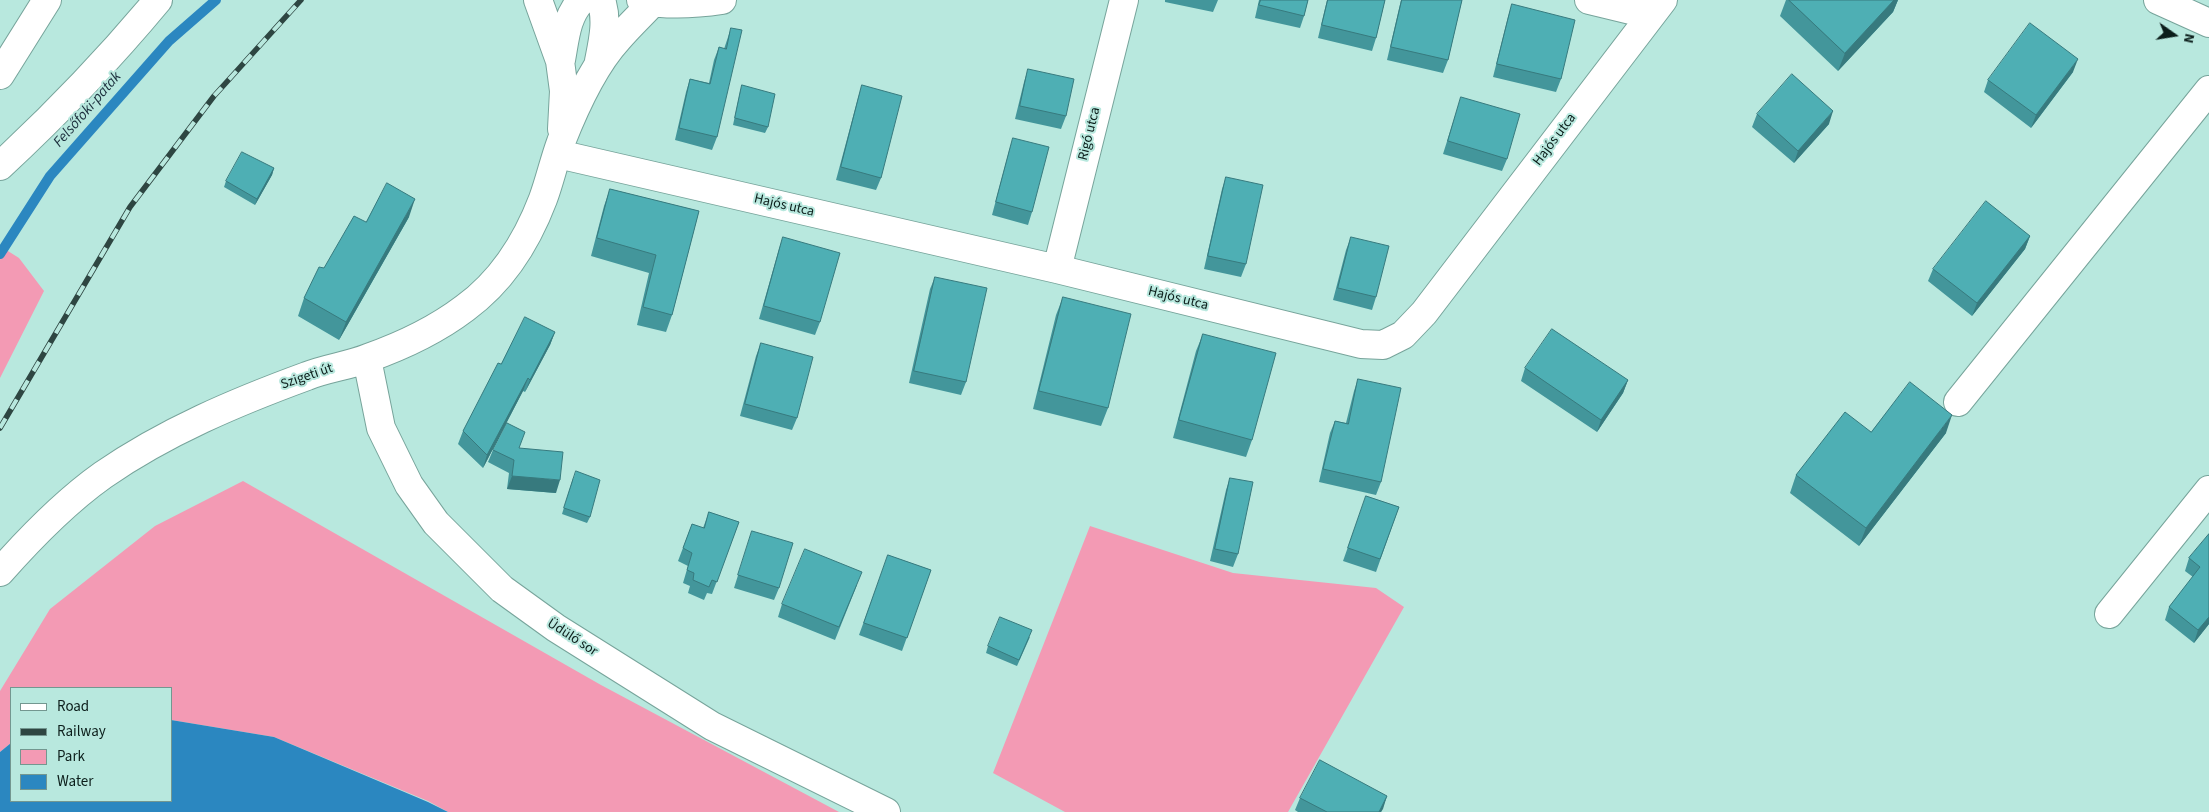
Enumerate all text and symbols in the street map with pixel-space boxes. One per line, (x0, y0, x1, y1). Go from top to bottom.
north arrow (2149, 10, 2199, 60)
text: N (2178, 32, 2199, 45)
water label: Felsőfoki-patak (50, 68, 126, 152)
street label: Rigó utca (1075, 106, 1105, 162)
street label: Hajós utca (1530, 110, 1580, 170)
street label: Hajós utca (752, 191, 816, 221)
street label: Hajós utca (1146, 283, 1210, 315)
street label: Szigeti út (279, 360, 335, 394)
street label: Üdülő sor (544, 616, 600, 660)
legend (10, 687, 172, 802)
text: Road (57, 696, 89, 717)
text: Railway (57, 721, 106, 742)
text: Park (57, 746, 85, 767)
text: Water (57, 771, 93, 792)

